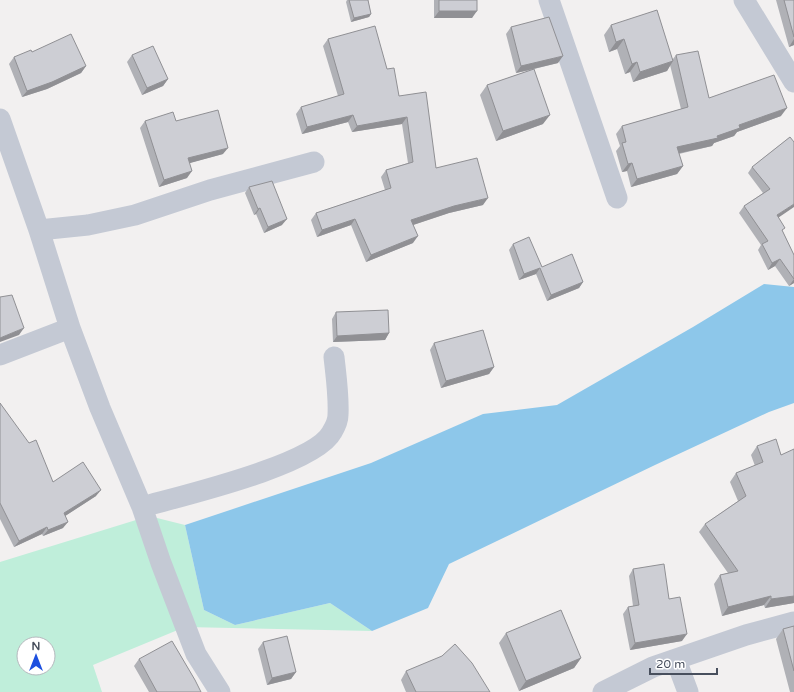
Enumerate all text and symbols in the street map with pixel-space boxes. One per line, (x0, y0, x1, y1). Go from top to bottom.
north arrow (16, 636, 56, 676)
text: N (32, 640, 40, 653)
scale bar (650, 650, 717, 676)
text: 20 m (656, 657, 685, 671)

